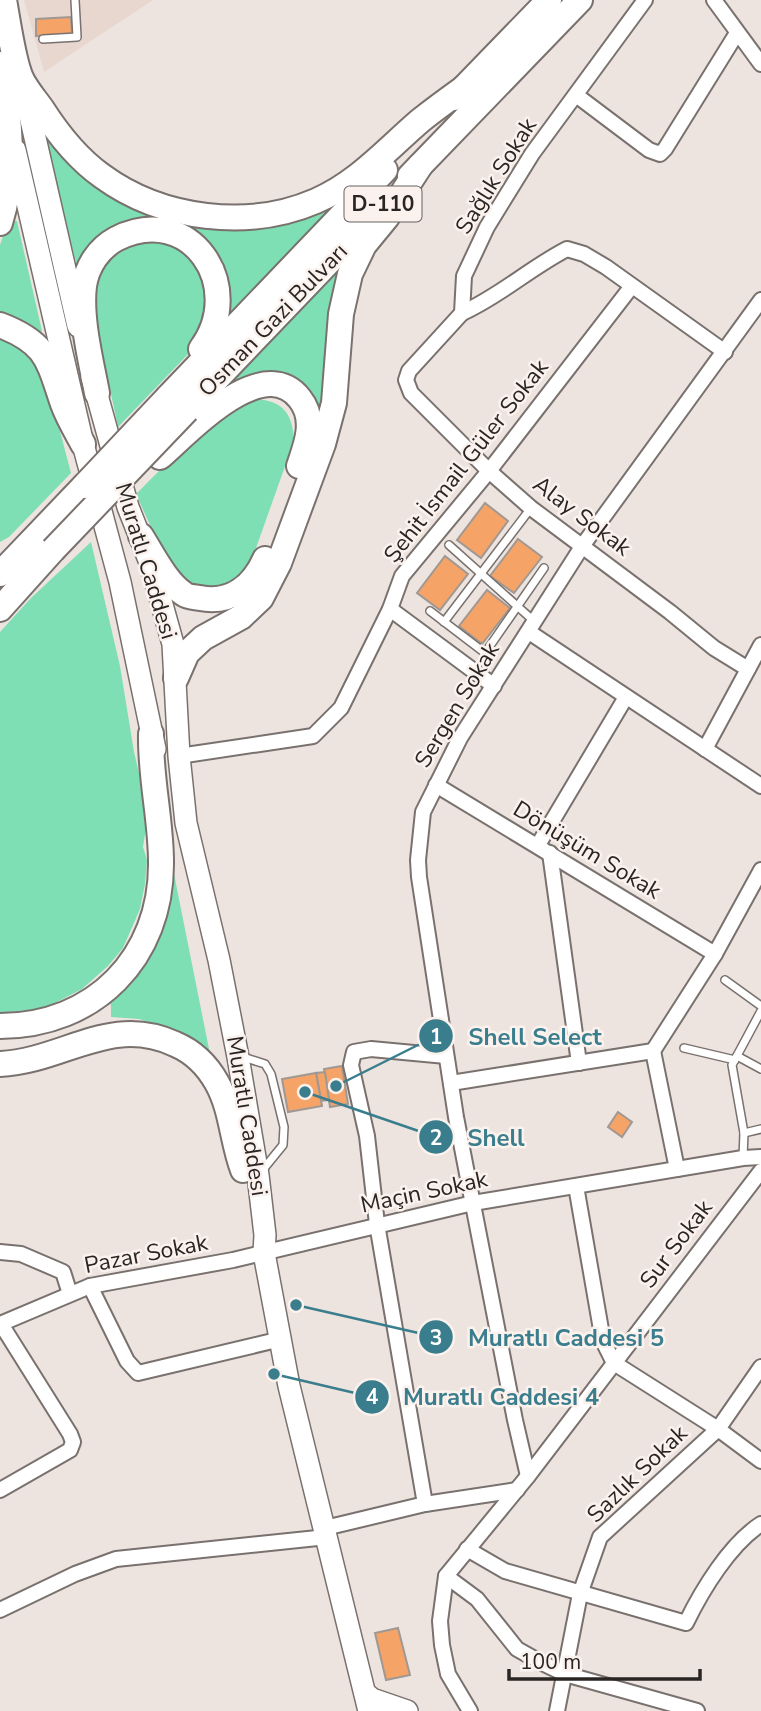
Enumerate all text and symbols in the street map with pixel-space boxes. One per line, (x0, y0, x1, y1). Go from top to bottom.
street label: Sağlık Sokak (448, 112, 544, 240)
road number: D-110 (344, 186, 422, 222)
street label: Osman Gazi Bulvarı (191, 236, 355, 404)
street label: Şehit İsmail Güler Sokak (377, 352, 556, 569)
street label: Alay Sokak (527, 469, 638, 563)
street label: Muratlı Caddesi (108, 479, 184, 643)
street label: Sergen Sokak (407, 636, 507, 773)
street label: Dönüşüm Sokak (507, 794, 667, 907)
callout: Shell Select (419, 1014, 615, 1059)
text: Shell Select (468, 1021, 602, 1053)
text: 1 (430, 1023, 442, 1051)
street label: Muratlı Caddesi (219, 1034, 275, 1198)
callout: Shell (419, 1115, 539, 1160)
text: Shell (467, 1122, 525, 1154)
text: 2 (430, 1124, 442, 1152)
street label: Maçin Sokak (358, 1163, 491, 1221)
street label: Sur Sokak (633, 1193, 720, 1295)
street label: Pazar Sokak (82, 1227, 211, 1281)
callout: Muratlı Caddesi 5 (419, 1315, 678, 1360)
text: Muratlı Caddesi 5 (468, 1322, 664, 1354)
text: 3 (430, 1324, 442, 1352)
callout: Muratlı Caddesi 4 (354, 1374, 614, 1419)
text: Muratlı Caddesi 4 (403, 1381, 599, 1413)
text: 4 (366, 1383, 379, 1411)
street label: Sazlık Sokak (580, 1418, 694, 1530)
scale bar (509, 1638, 700, 1682)
text: 100 m (520, 1648, 581, 1676)

